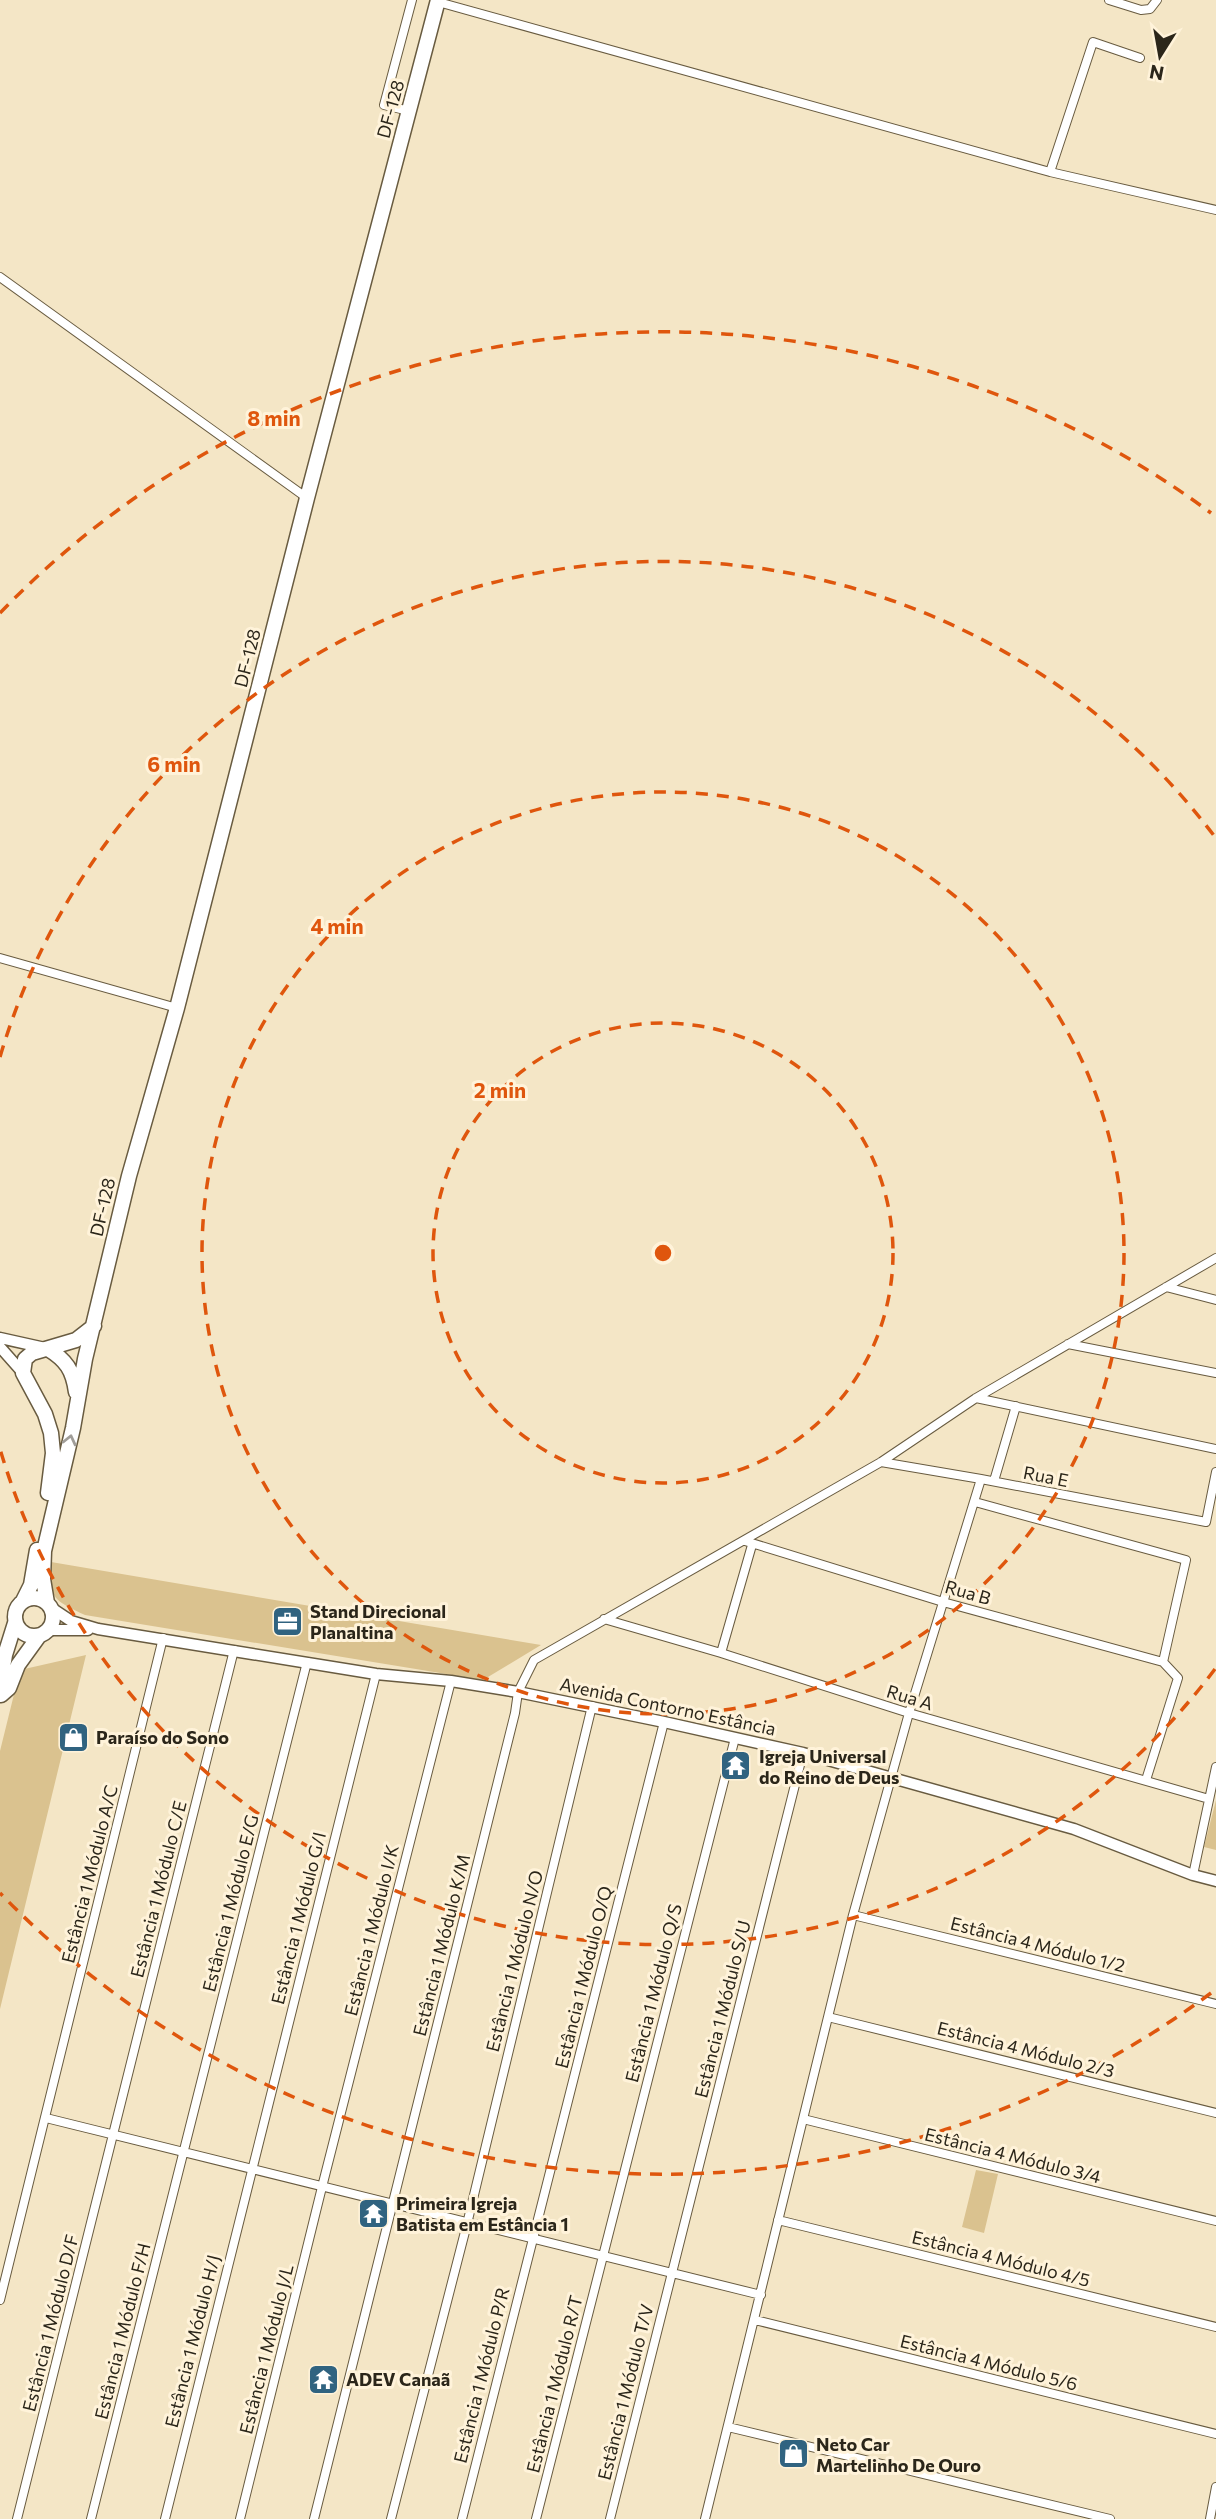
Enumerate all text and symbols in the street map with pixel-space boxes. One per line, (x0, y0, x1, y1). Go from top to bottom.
north arrow (1125, 21, 1195, 91)
text: N (1147, 61, 1166, 86)
street label: DF-128 (372, 77, 408, 141)
text: 8 min (247, 405, 301, 430)
street label: DF-128 (229, 626, 265, 690)
text: 6 min (147, 751, 201, 776)
text: 4 min (310, 913, 364, 938)
text: 2 min (474, 1077, 526, 1102)
street label: DF-128 (85, 1175, 119, 1238)
centre of rings (651, 1241, 675, 1265)
one-way arrow (62, 1434, 76, 1446)
street label: Rua E (1022, 1461, 1070, 1491)
street label: Rua B (943, 1575, 993, 1609)
place label: Stand Direcional Planaltina (310, 1600, 446, 1643)
office icon: Stand Direcional Planaltina (270, 1604, 304, 1638)
street label: Avenida Contorno Estância (558, 1672, 778, 1740)
street label: Rua A (884, 1680, 936, 1714)
shop icon: Paraíso do Sono (56, 1720, 90, 1754)
place label: Paraíso do Sono (96, 1726, 229, 1748)
place label: Igreja Universal do Reino de Deus (759, 1745, 899, 1788)
temple icon: Igreja Universal do Reino de Deus (719, 1749, 753, 1783)
street label: Estância 1 Módulo A/C (56, 1783, 122, 1965)
street label: Estância 1 Módulo C/E (125, 1798, 191, 1980)
street label: Estância 1 Módulo E/G (197, 1812, 263, 1994)
street label: Estância 1 Módulo G/I (266, 1830, 330, 2006)
street label: Estância 1 Módulo I/K (339, 1842, 403, 2018)
street label: Estância 1 Módulo K/M (408, 1852, 474, 2038)
street label: Estância 1 Módulo N/O (481, 1868, 547, 2054)
street label: Estância 1 Módulo O/Q (550, 1884, 616, 2070)
street label: Estância 1 Módulo Q/S (620, 1901, 686, 2085)
street label: Estância 4 Módulo 1/2 (948, 1912, 1128, 1976)
street label: Estância 1 Módulo S/U (689, 1918, 755, 2100)
street label: Estância 4 Módulo 2/3 (935, 2016, 1117, 2082)
street label: Estância 4 Módulo 3/4 (923, 2122, 1104, 2188)
place label: Primeira Igreja Batista em Estância 1 (396, 2192, 569, 2235)
temple icon: Primeira Igreja Batista em Estância 1 (356, 2196, 390, 2230)
street label: Estância 4 Módulo 4/5 (910, 2225, 1092, 2291)
street label: Estância 1 Módulo D/F (17, 2232, 83, 2414)
street label: Estância 1 Módulo F/H (89, 2241, 155, 2421)
street label: Estância 1 Módulo H/J (160, 2252, 224, 2430)
street label: Estância 1 Módulo J/L (234, 2262, 298, 2436)
street label: Estância 1 Módulo P/R (449, 2285, 513, 2465)
street label: Estância 1 Módulo R/T (521, 2293, 587, 2475)
street label: Estância 1 Módulo T/V (592, 2302, 658, 2482)
street label: Estância 4 Módulo 5/6 (898, 2329, 1080, 2395)
temple icon: ADEV Canaã (306, 2362, 340, 2396)
place label: ADEV Canaã (346, 2368, 450, 2390)
place label: Neto Car Martelinho De Ouro (816, 2433, 981, 2476)
shop icon: Neto Car Martelinho De Ouro (776, 2437, 810, 2471)

